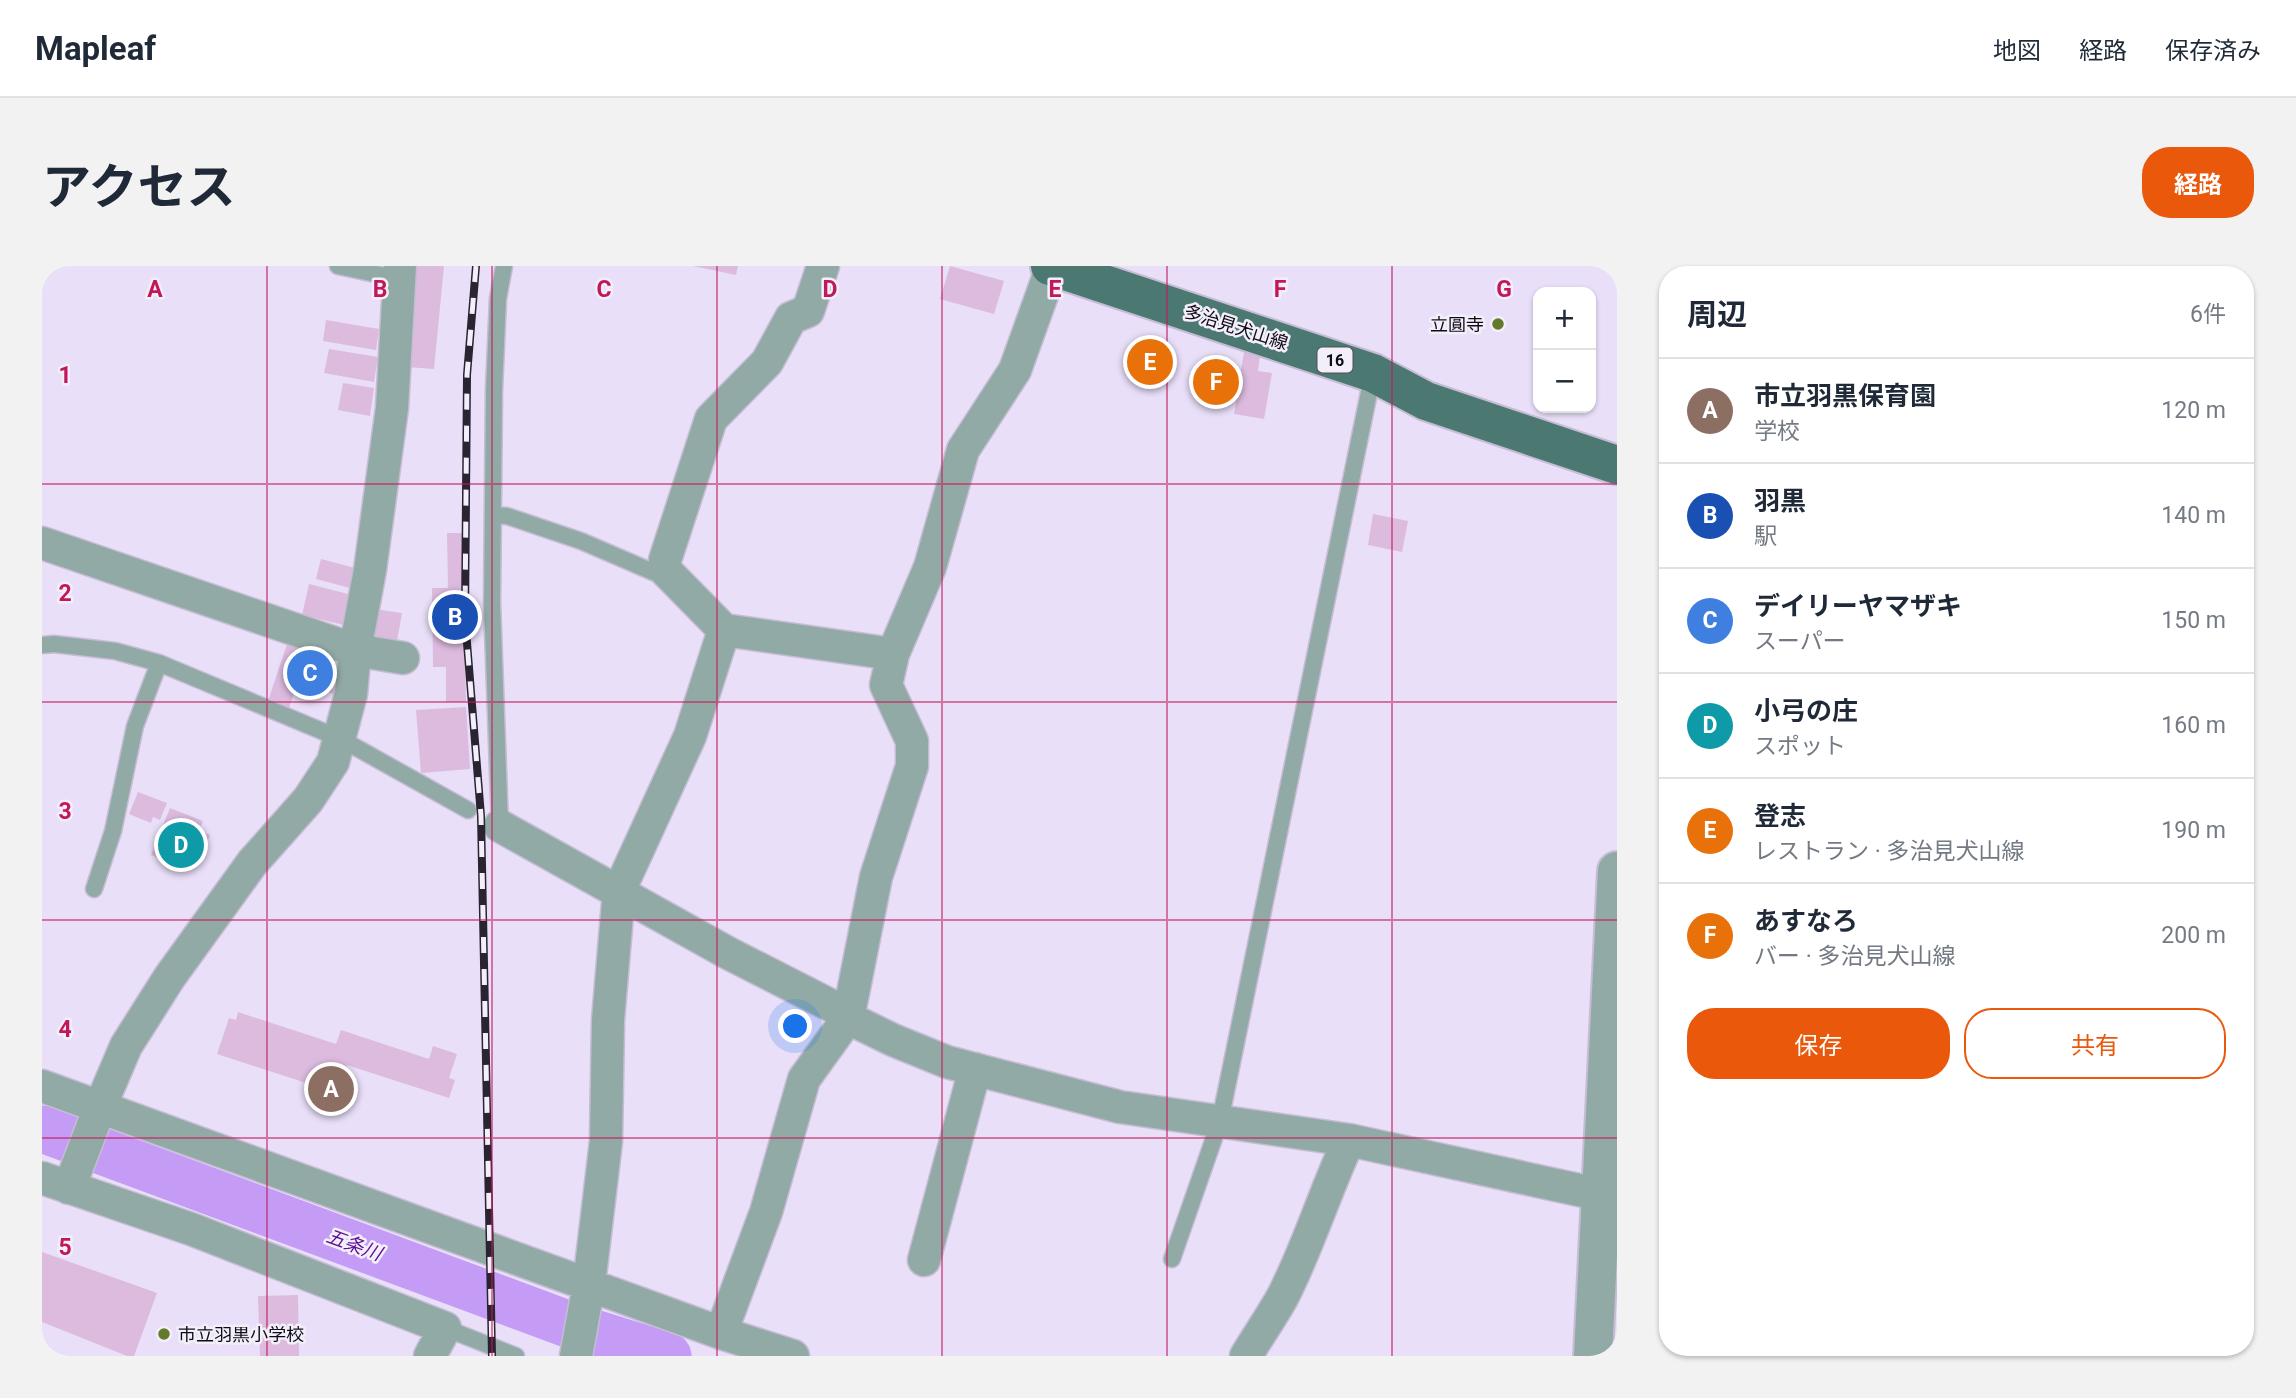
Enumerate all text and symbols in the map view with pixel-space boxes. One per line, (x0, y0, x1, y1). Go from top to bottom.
text: Mapleaf (35, 29, 156, 68)
text: 地図 (1993, 37, 2041, 65)
text: 経路 (2079, 37, 2127, 65)
text: 保存済み (2165, 37, 2261, 65)
button: 経路 (2142, 147, 2254, 218)
text: アクセス (42, 159, 236, 216)
text: A (147, 276, 163, 303)
text: B (373, 276, 387, 303)
text: C (596, 276, 612, 303)
text: D (823, 276, 837, 303)
text: E (1049, 276, 1062, 303)
text: F (1274, 276, 1287, 303)
text: G (1496, 276, 1512, 303)
map controls (1533, 287, 1596, 413)
button: + (1533, 287, 1596, 350)
text: 周辺 (1687, 297, 1747, 332)
street label: 多治見犬山線 (1181, 300, 1291, 354)
text: 6件 (2190, 301, 2226, 328)
place label: 立圓寺 (1430, 314, 1484, 335)
marker: 立圓寺 (1490, 316, 1506, 332)
pin: E (1127, 336, 1173, 388)
road number: 16 (1318, 348, 1352, 372)
button: − (1533, 350, 1596, 413)
pin: F (1193, 356, 1239, 408)
text: 1 (58, 362, 72, 389)
text: 市立羽黒保育園 (1754, 381, 1936, 411)
text: A (1702, 397, 1718, 424)
text: 120 m (2161, 397, 2226, 424)
text: 学校 (1754, 418, 1800, 445)
text: 羽黒 (1754, 486, 1806, 516)
text: B (1703, 502, 1717, 529)
text: 140 m (2161, 502, 2226, 529)
text: 駅 (1754, 523, 1777, 550)
text: 2 (58, 580, 72, 607)
pin: B (432, 591, 478, 643)
text: デイリーヤマザキ (1754, 591, 1962, 621)
text: C (1702, 607, 1718, 634)
text: 150 m (2161, 607, 2226, 634)
text: スーパー (1754, 628, 1846, 655)
pin: C (287, 647, 333, 699)
text: 小弓の庄 (1754, 696, 1858, 726)
text: D (1703, 712, 1717, 739)
text: 160 m (2161, 712, 2226, 739)
text: スポット (1754, 733, 1846, 760)
text: 3 (58, 798, 72, 825)
text: 登志 (1754, 801, 1806, 831)
text: E (1704, 817, 1716, 844)
text: 190 m (2161, 817, 2226, 844)
pin: D (158, 819, 204, 871)
text: レストラン · 多治見犬山線 (1754, 838, 2024, 865)
text: あすなろ (1754, 906, 1858, 936)
text: F (1704, 922, 1716, 949)
text: 200 m (2161, 922, 2226, 949)
text: バー · 多治見犬山線 (1754, 943, 1955, 970)
button: 保存 (1687, 1008, 1950, 1079)
button: 共有 (1964, 1008, 2226, 1079)
your location (778, 1009, 812, 1043)
text: 4 (58, 1016, 72, 1043)
pin: A (308, 1063, 354, 1115)
water label: 五条川 (323, 1224, 387, 1266)
text: 5 (58, 1234, 72, 1261)
place label: 市立羽黒小学校 (178, 1324, 304, 1345)
marker: 市立羽黒小学校 (156, 1326, 172, 1342)

